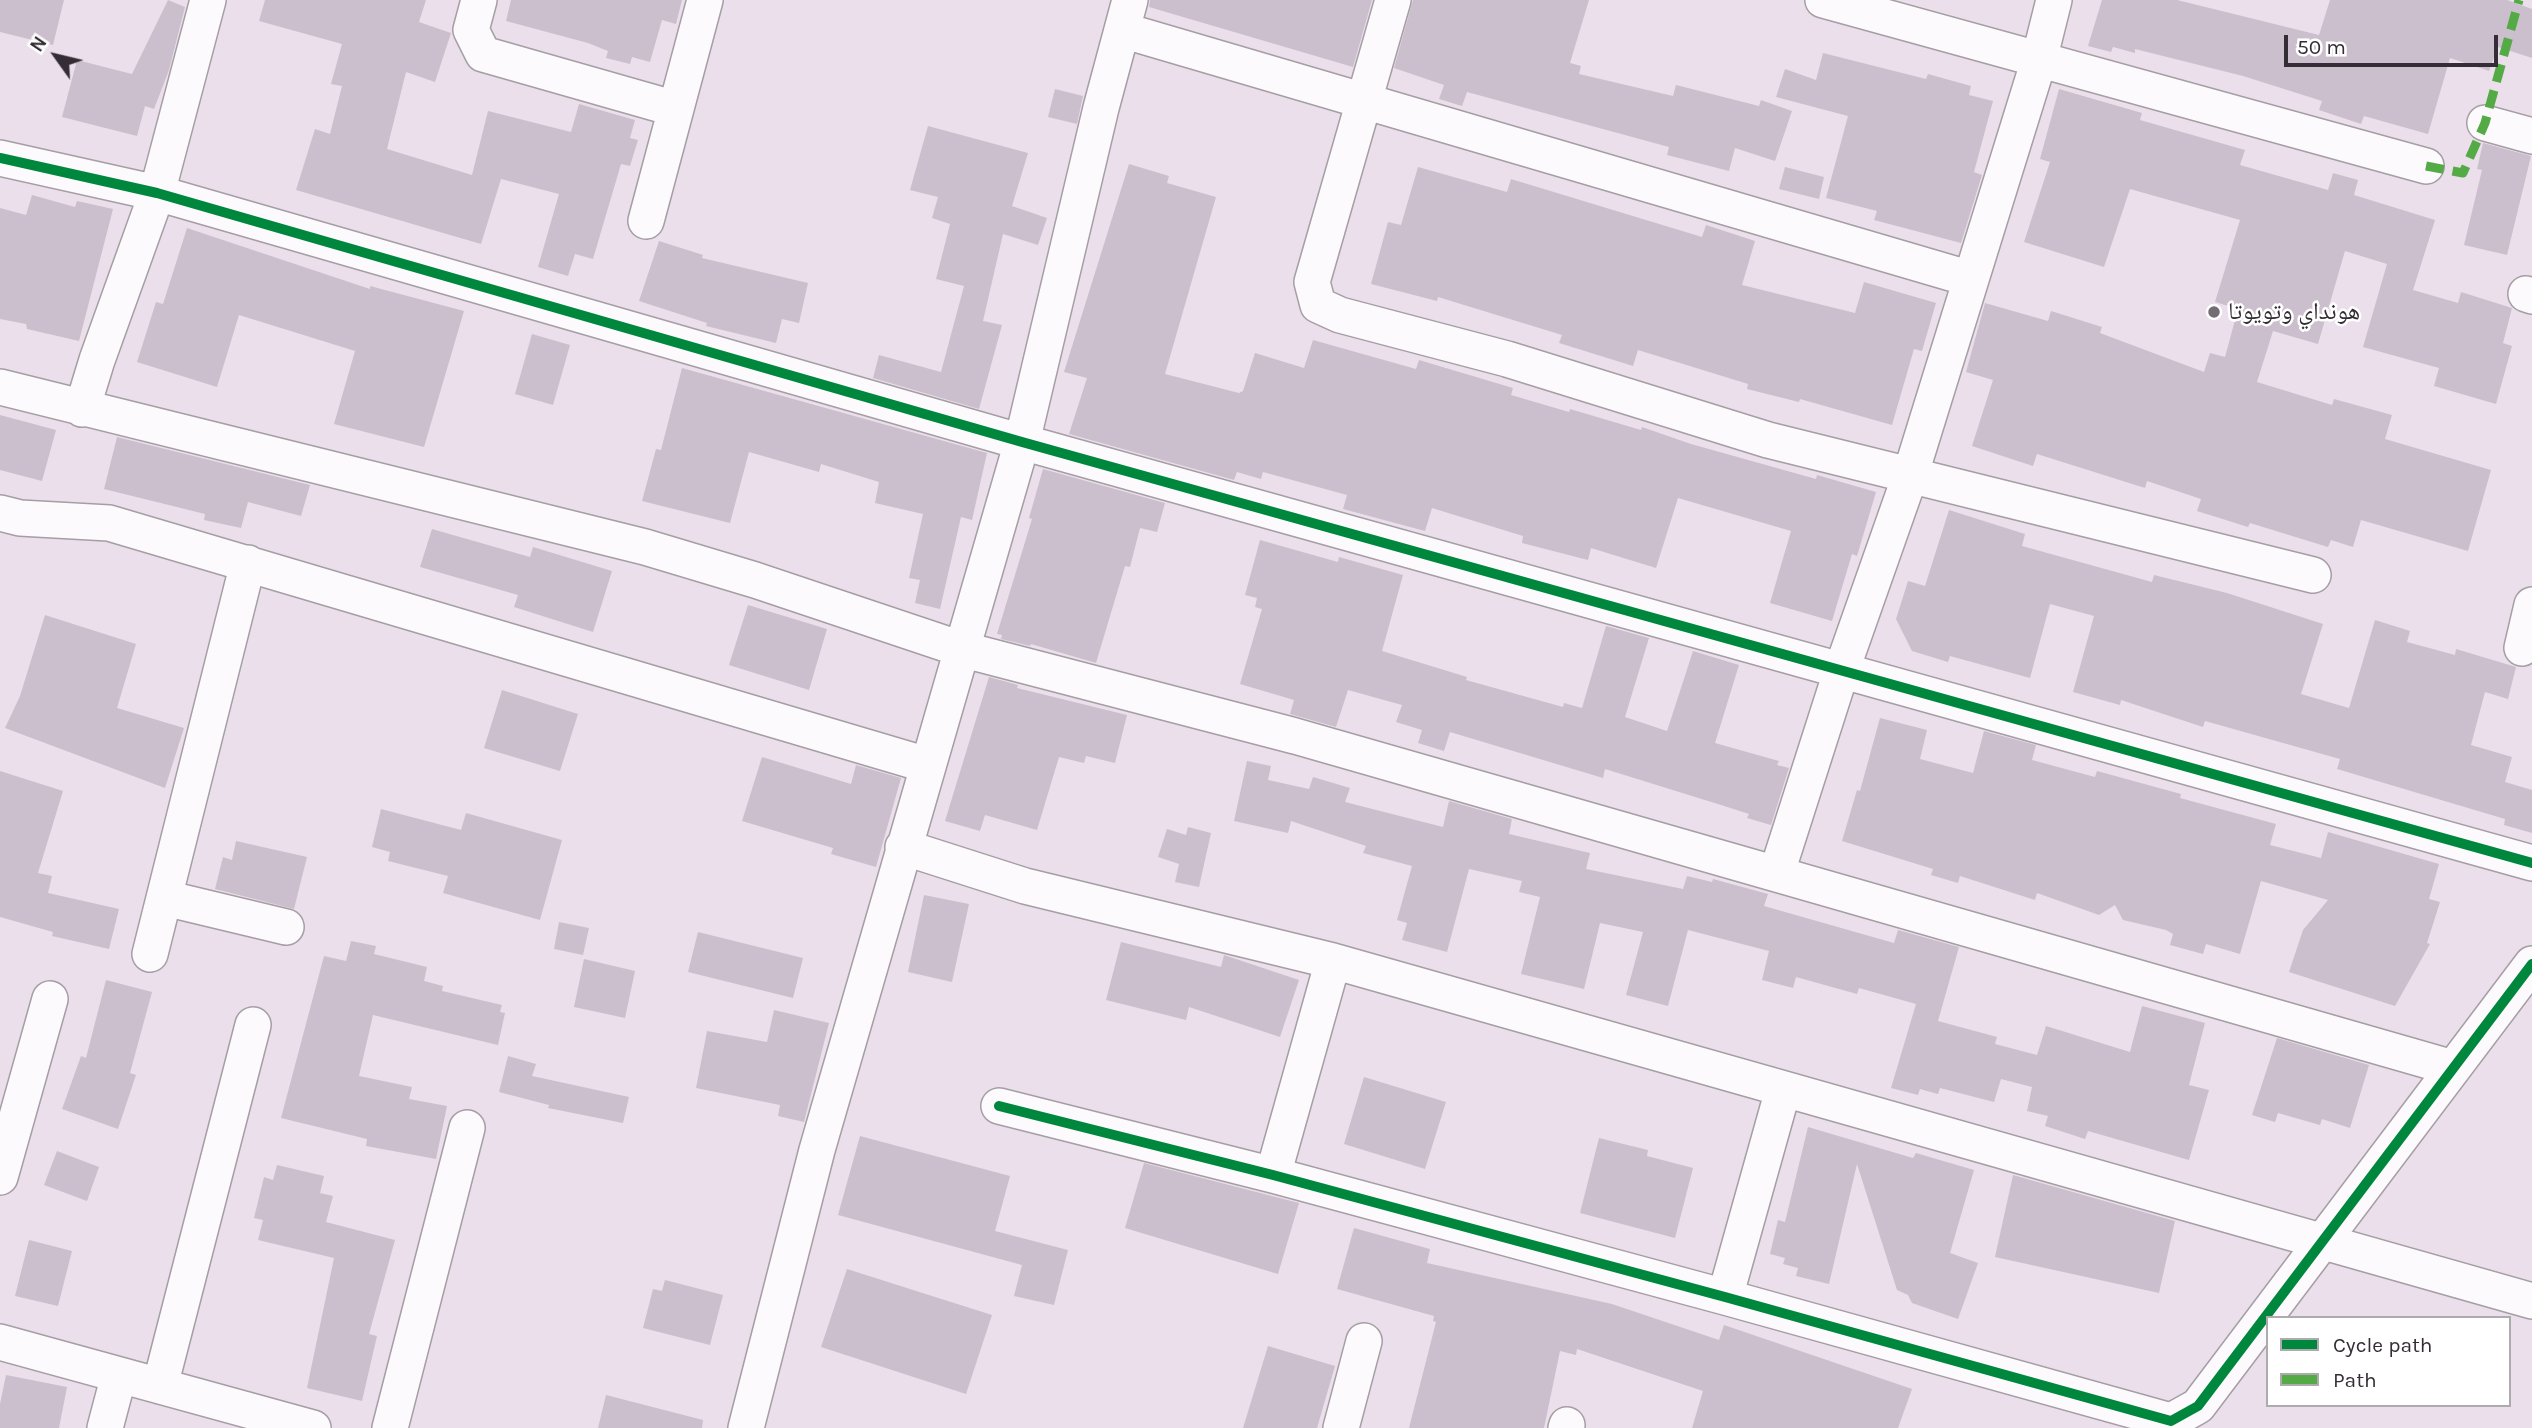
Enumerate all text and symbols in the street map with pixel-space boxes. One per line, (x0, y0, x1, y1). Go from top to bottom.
north arrow (21, 21, 91, 91)
scale bar (2287, 21, 2500, 65)
text: N (26, 32, 52, 56)
text: 50 m (2297, 35, 2346, 59)
place label: هونداي وتويوتا (2228, 298, 2360, 326)
marker: هونداي وتويوتا (2206, 304, 2222, 320)
legend (2266, 1316, 2511, 1407)
text: Cycle path (2333, 1333, 2433, 1357)
text: Path (2333, 1368, 2377, 1392)

